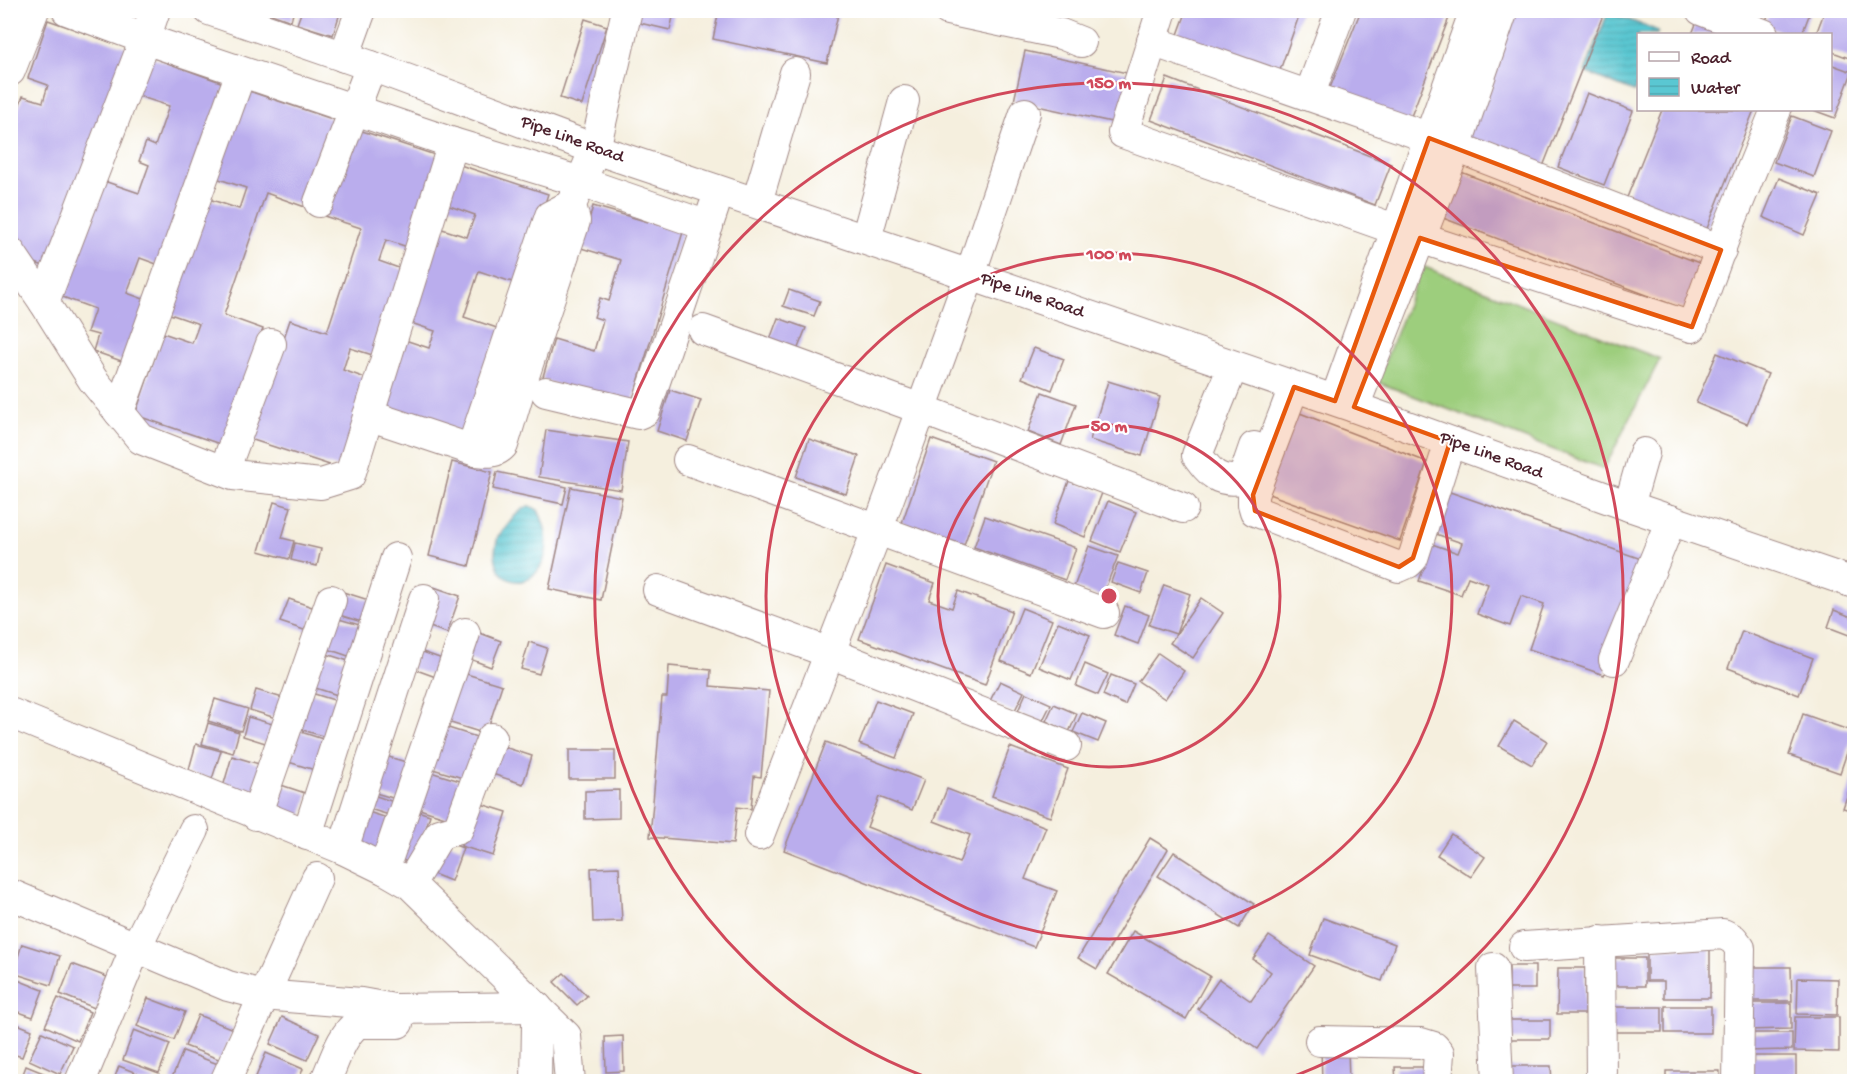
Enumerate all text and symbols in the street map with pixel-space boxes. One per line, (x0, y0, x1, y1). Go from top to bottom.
legend (1637, 33, 1832, 111)
text: Road (1691, 49, 1732, 70)
text: 150 m (1086, 74, 1131, 95)
text: Water (1691, 79, 1741, 100)
street label: Pipe Line Road (517, 111, 628, 169)
text: 100 m (1086, 245, 1132, 266)
street label: Pipe Line Road (976, 268, 1088, 324)
text: 50 m (1091, 417, 1128, 438)
street label: Pipe Line Road (1436, 427, 1547, 485)
centre of rings (1099, 586, 1119, 606)

